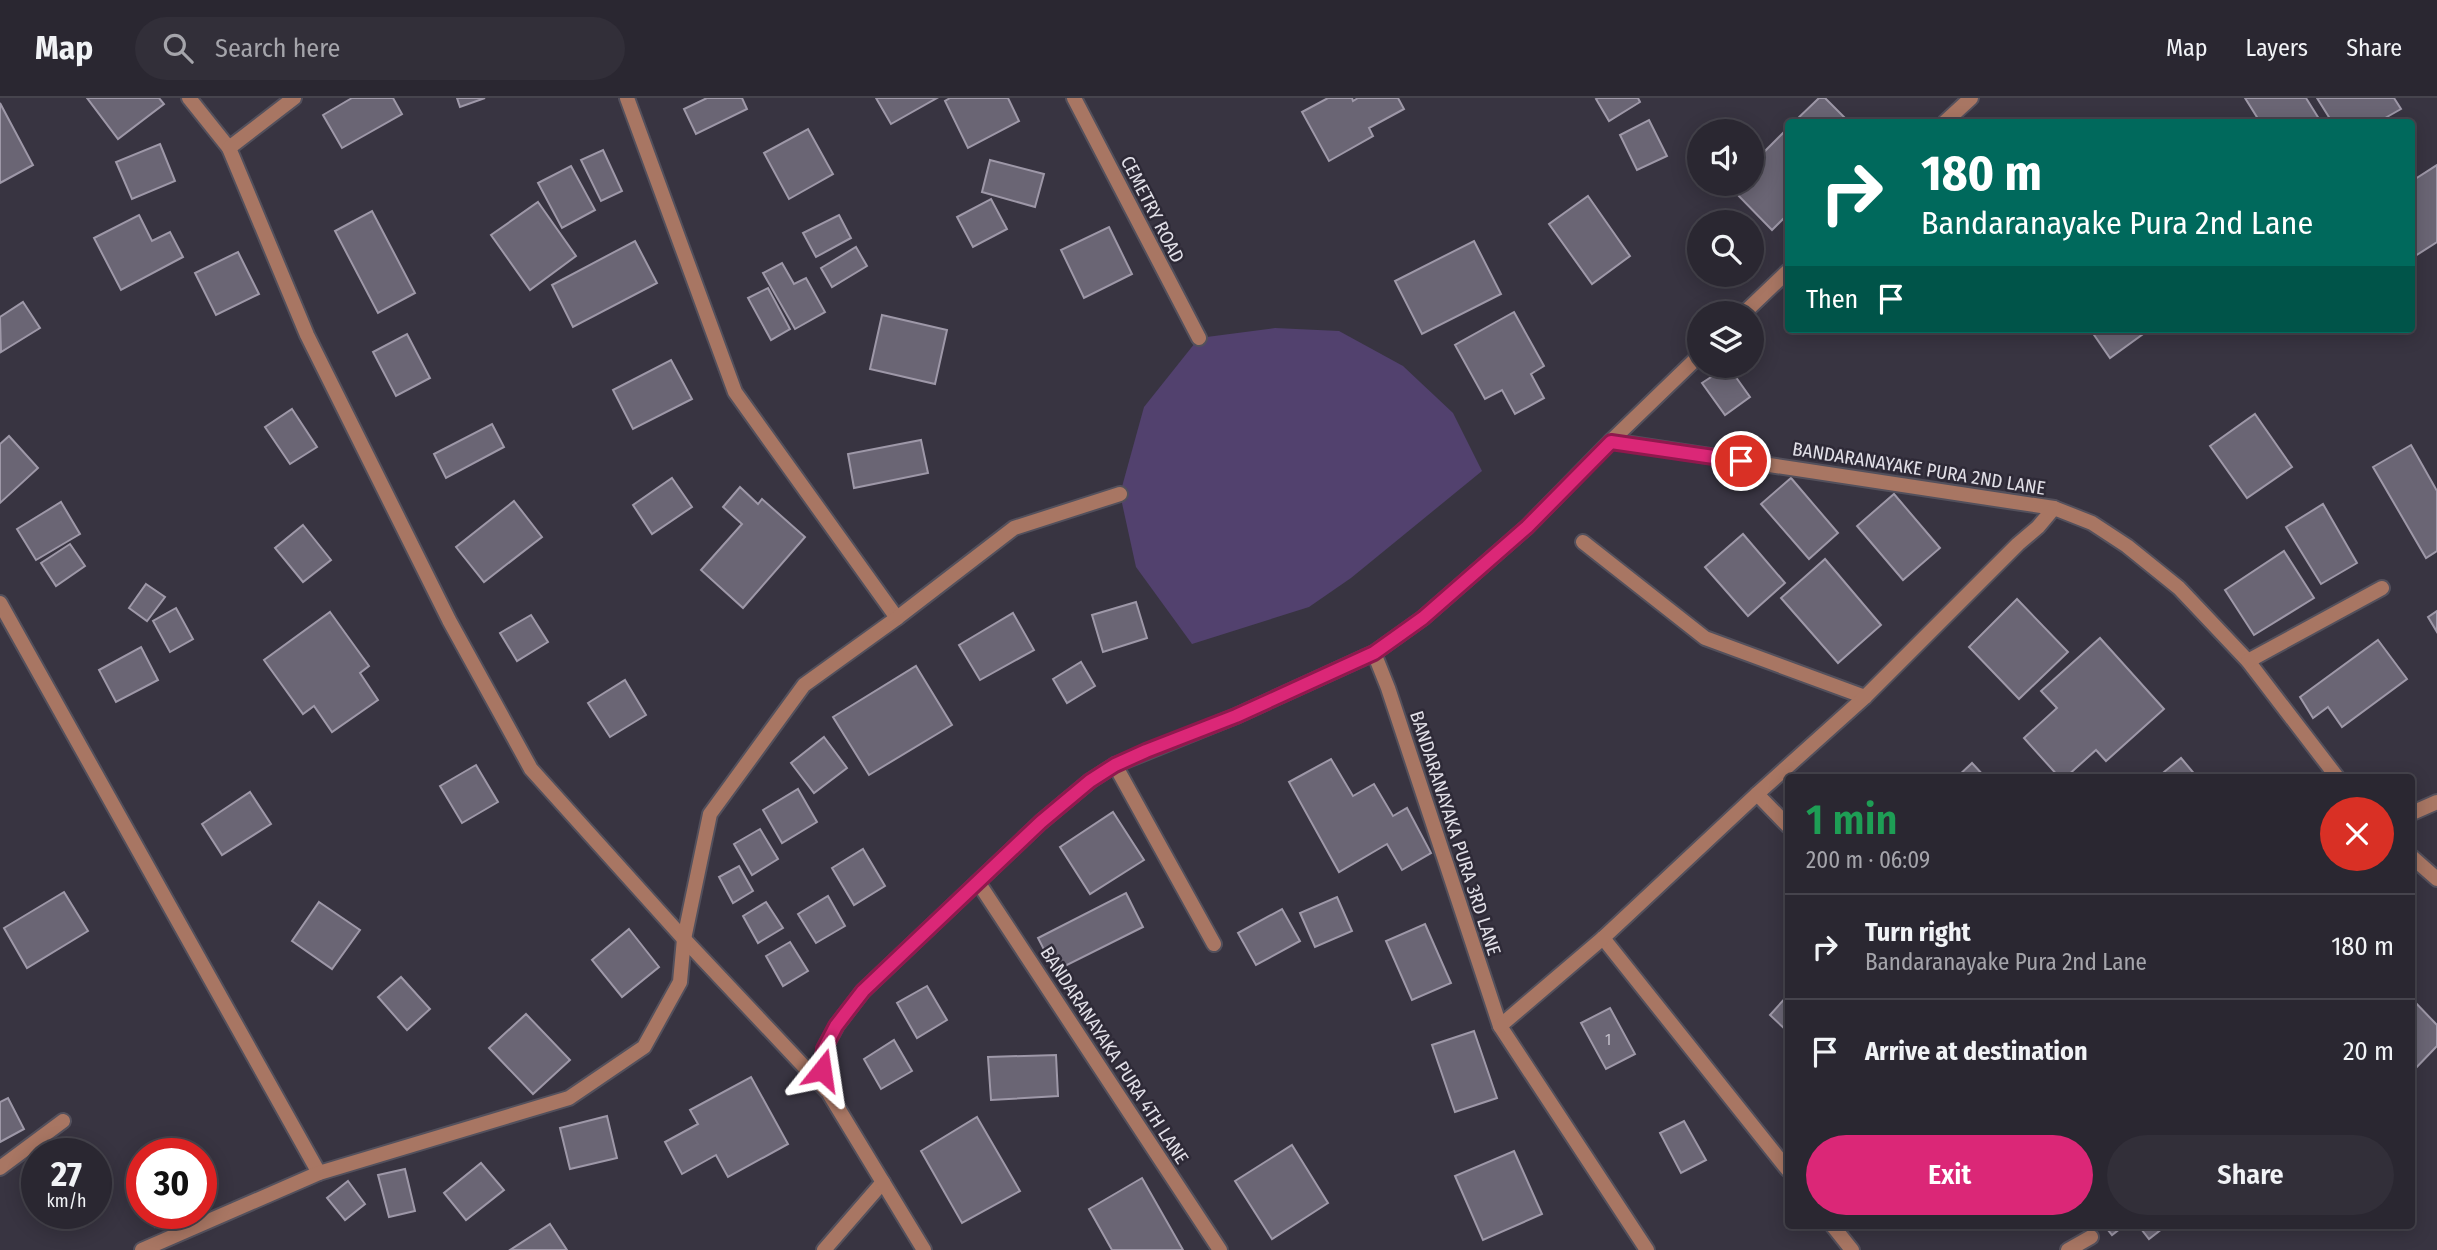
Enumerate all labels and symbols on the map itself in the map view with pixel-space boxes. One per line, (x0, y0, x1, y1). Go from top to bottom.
street label: CEMETRY ROAD (1116, 152, 1189, 266)
pin (1711, 431, 1771, 491)
street label: BANDARANAYAKE PURA 2ND LANE (1791, 437, 2047, 500)
street label: BANDARANAYAKA PURA 3RD LANE (1405, 708, 1506, 958)
street label: BANDARANAYAKA PURA 4TH LANE (1036, 942, 1194, 1168)
house number: 1 (1605, 1030, 1611, 1049)
position arrow (785, 1033, 859, 1107)
speed limit sign: 30 (126, 1138, 217, 1229)

